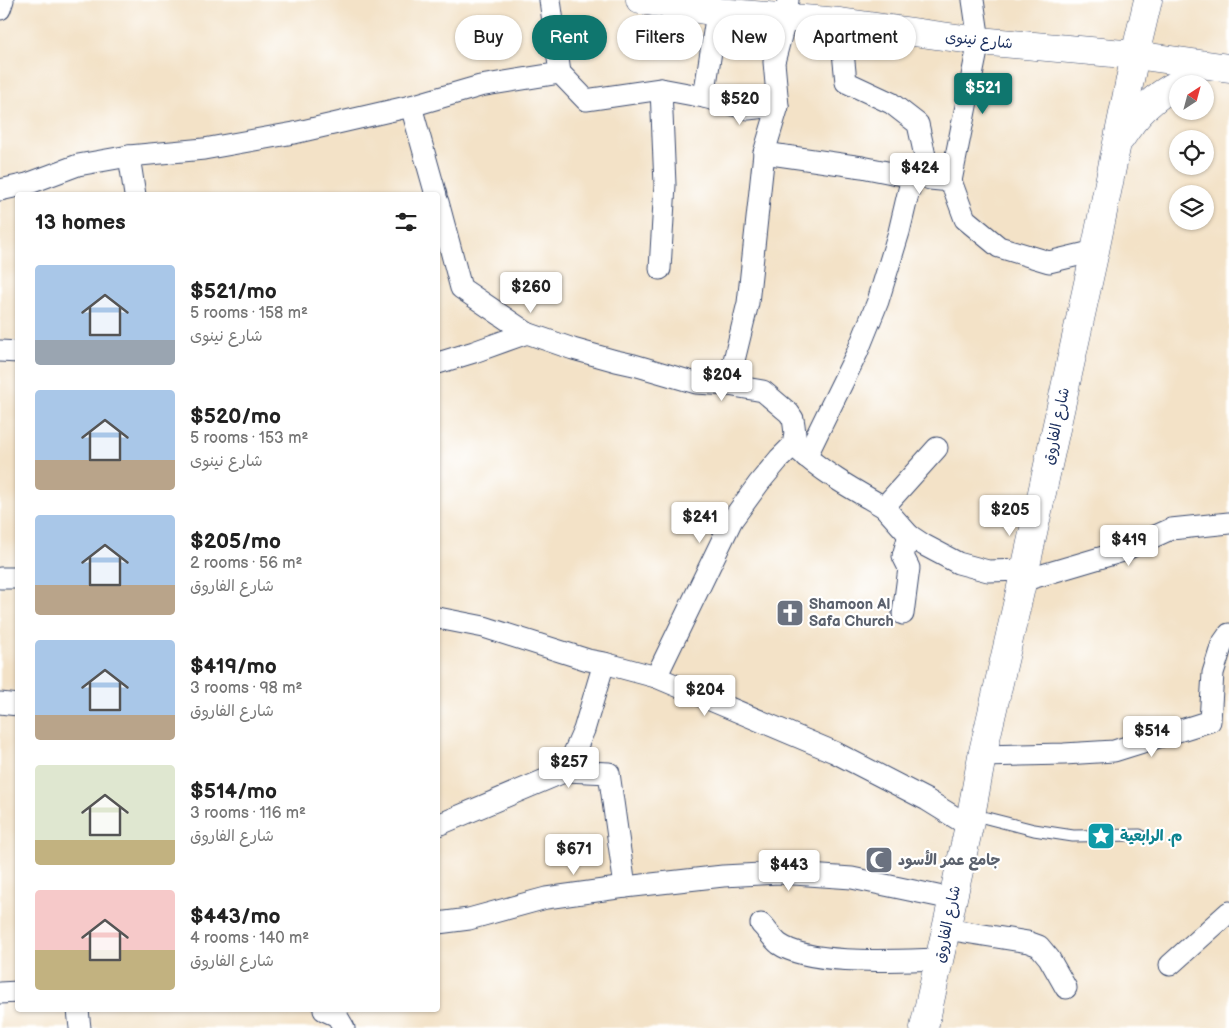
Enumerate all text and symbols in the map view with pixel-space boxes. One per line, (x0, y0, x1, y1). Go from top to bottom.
chip: Buy (455, 15, 522, 60)
chip: Rent (532, 15, 607, 60)
chip: Filters (617, 15, 703, 60)
chip: New (713, 15, 785, 60)
chip: Apartment (795, 15, 916, 60)
street label: شارع نينوى (944, 27, 1014, 53)
pin: $521 (953, 72, 1013, 115)
north arrow (1169, 75, 1214, 120)
map controls (1169, 75, 1214, 230)
text: $521 (965, 79, 1001, 98)
pin: $520 (710, 84, 770, 126)
text: $520 (720, 90, 760, 109)
button: locate (1169, 130, 1214, 175)
pin: $424 (890, 152, 950, 195)
text: $424 (901, 159, 939, 178)
button: layers (1169, 185, 1214, 230)
icon: filters (392, 208, 420, 236)
text: 13 homes (35, 210, 126, 235)
pin: $260 (501, 272, 561, 314)
text: $260 (511, 278, 551, 297)
text: $521/mo (190, 279, 277, 304)
icon: home (75, 285, 135, 345)
text: 5 rooms · 158 m² (190, 304, 308, 323)
text: شارع نينوى (190, 327, 263, 346)
pin: $204 (692, 360, 752, 402)
text: $204 (702, 366, 742, 385)
street label: شارع الفاروق (1039, 386, 1074, 467)
text: $520/mo (190, 404, 281, 429)
icon: home (75, 410, 135, 470)
text: 5 rooms · 153 m² (190, 429, 308, 448)
text: شارع نينوى (190, 452, 263, 471)
pin: $205 (980, 494, 1040, 537)
text: $205 (990, 501, 1030, 520)
pin: $241 (670, 502, 730, 544)
text: $241 (682, 508, 718, 527)
pin: $419 (1099, 524, 1159, 567)
text: $205/mo (190, 529, 281, 554)
text: $419 (1111, 531, 1147, 550)
icon: home (75, 535, 135, 595)
text: 2 rooms · 56 m² (190, 554, 302, 573)
text: شارع الفاروق (190, 577, 274, 596)
place label: Shamoon Al Safa Church (809, 595, 894, 631)
church icon: Shamoon Al Safa Church (775, 598, 805, 628)
text: $419/mo (190, 654, 277, 679)
icon: home (75, 660, 135, 720)
pin: $204 (675, 674, 735, 717)
text: 3 rooms · 98 m² (190, 679, 302, 698)
text: $204 (685, 681, 725, 700)
text: شارع الفاروق (190, 702, 274, 721)
pin: $514 (1122, 716, 1182, 758)
text: $514 (1134, 722, 1170, 741)
pin: $257 (539, 746, 599, 789)
text: $257 (550, 753, 588, 772)
text: $514/mo (190, 779, 277, 804)
icon: home (75, 785, 135, 845)
text: 3 rooms · 116 m² (190, 804, 306, 823)
place icon: م. الرابعية (1086, 821, 1116, 851)
text: شارع الفاروق (190, 827, 274, 846)
place label: م. الرابعية (1120, 827, 1182, 847)
pin: $671 (544, 834, 604, 876)
text: $671 (556, 840, 592, 859)
mosque icon: جامع عمر الأسود (864, 845, 894, 875)
place label: جامع عمر الأسود (898, 849, 1000, 871)
pin: $443 (759, 850, 819, 892)
text: $443 (770, 856, 808, 875)
street label: شارع الفاروق (930, 884, 965, 965)
text: $443/mo (190, 904, 281, 929)
icon: home (75, 910, 135, 970)
text: 4 rooms · 140 m² (190, 929, 309, 948)
text: شارع الفاروق (190, 952, 274, 971)

